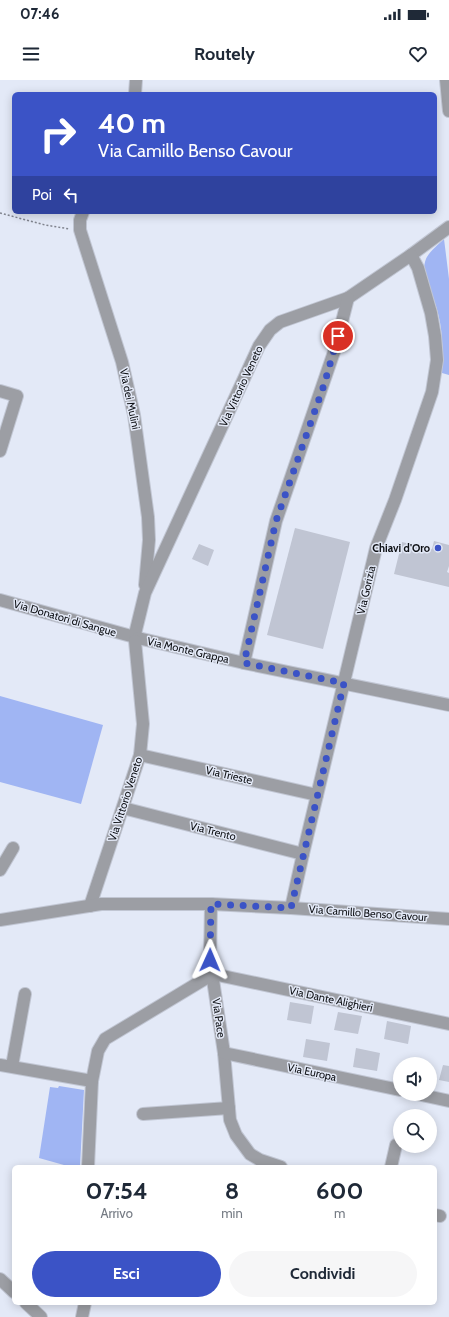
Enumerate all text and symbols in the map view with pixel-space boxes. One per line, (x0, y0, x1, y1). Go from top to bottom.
text: 07:46 (20, 5, 59, 23)
icon: menu (20, 43, 42, 65)
text: Routely (194, 43, 255, 65)
icon: heart (407, 43, 429, 65)
text: 40 m (98, 106, 166, 140)
icon: right (32, 108, 84, 160)
text: Via Camillo Benso Cavour (98, 140, 293, 162)
icon: left (60, 184, 82, 206)
text: Poi (32, 186, 52, 204)
pin (321, 319, 355, 353)
icon: arrive (327, 325, 349, 347)
street label: Via Vittorio Veneto (216, 343, 266, 429)
street label: Via dei Mulini (117, 367, 143, 431)
place label: Chiavi d'Oro (372, 541, 430, 555)
marker: Chiavi d'Oro (433, 543, 443, 553)
street label: Via Gorizia (354, 564, 379, 616)
street label: Via Donatori di Sangue (12, 597, 118, 639)
street label: Via Monte Grappa (146, 634, 231, 666)
street label: Via Vittorio Veneto (105, 755, 145, 843)
street label: Via Trieste (204, 763, 254, 787)
street label: Via Trento (189, 819, 237, 843)
street label: Via Camillo Benso Cavour (308, 902, 428, 924)
position arrow (189, 939, 231, 981)
street label: Via Dante Alighieri (288, 983, 374, 1015)
street label: Via Pace (209, 998, 229, 1039)
map controls (393, 1057, 437, 1153)
button: sound (393, 1057, 437, 1101)
street label: Via Europa (286, 1060, 338, 1084)
button: search (393, 1109, 437, 1153)
text: 07:54 (85, 1176, 148, 1205)
text: 8 (225, 1176, 239, 1205)
text: 600 (316, 1176, 364, 1205)
text: Arrivo (100, 1205, 133, 1221)
text: min (221, 1205, 243, 1221)
text: m (334, 1205, 346, 1221)
button: Esci (32, 1251, 221, 1297)
button: Condividi (229, 1251, 417, 1297)

